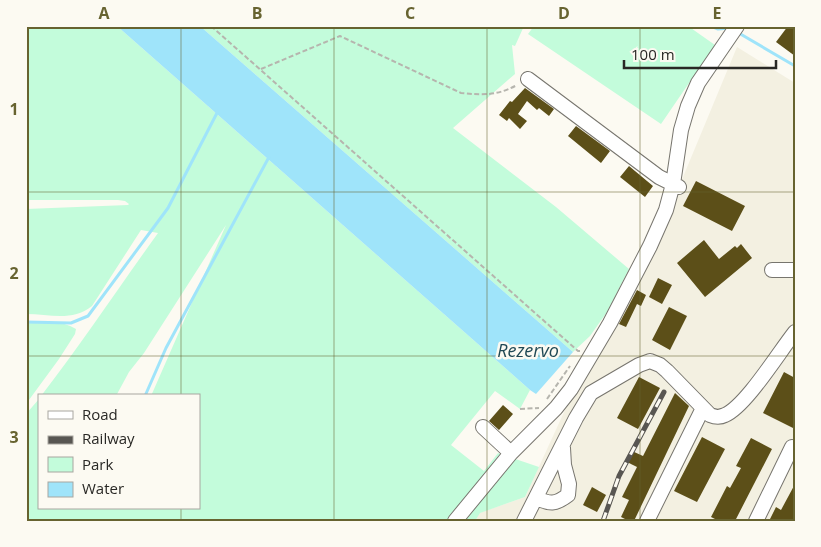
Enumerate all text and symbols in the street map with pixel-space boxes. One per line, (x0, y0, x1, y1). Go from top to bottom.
text: A (98, 2, 110, 24)
text: B (252, 2, 262, 24)
text: C (405, 2, 415, 24)
text: D (558, 2, 570, 24)
text: E (713, 2, 722, 24)
scale bar (624, 38, 776, 70)
text: 100 m (631, 44, 675, 64)
text: 1 (9, 98, 19, 120)
text: 2 (9, 262, 19, 284)
water label: Rezervo (497, 338, 559, 362)
legend (38, 394, 200, 510)
text: Road (82, 404, 118, 424)
text: 3 (9, 426, 19, 448)
text: Railway (82, 428, 135, 448)
text: Park (82, 454, 113, 474)
text: Water (82, 478, 124, 498)

